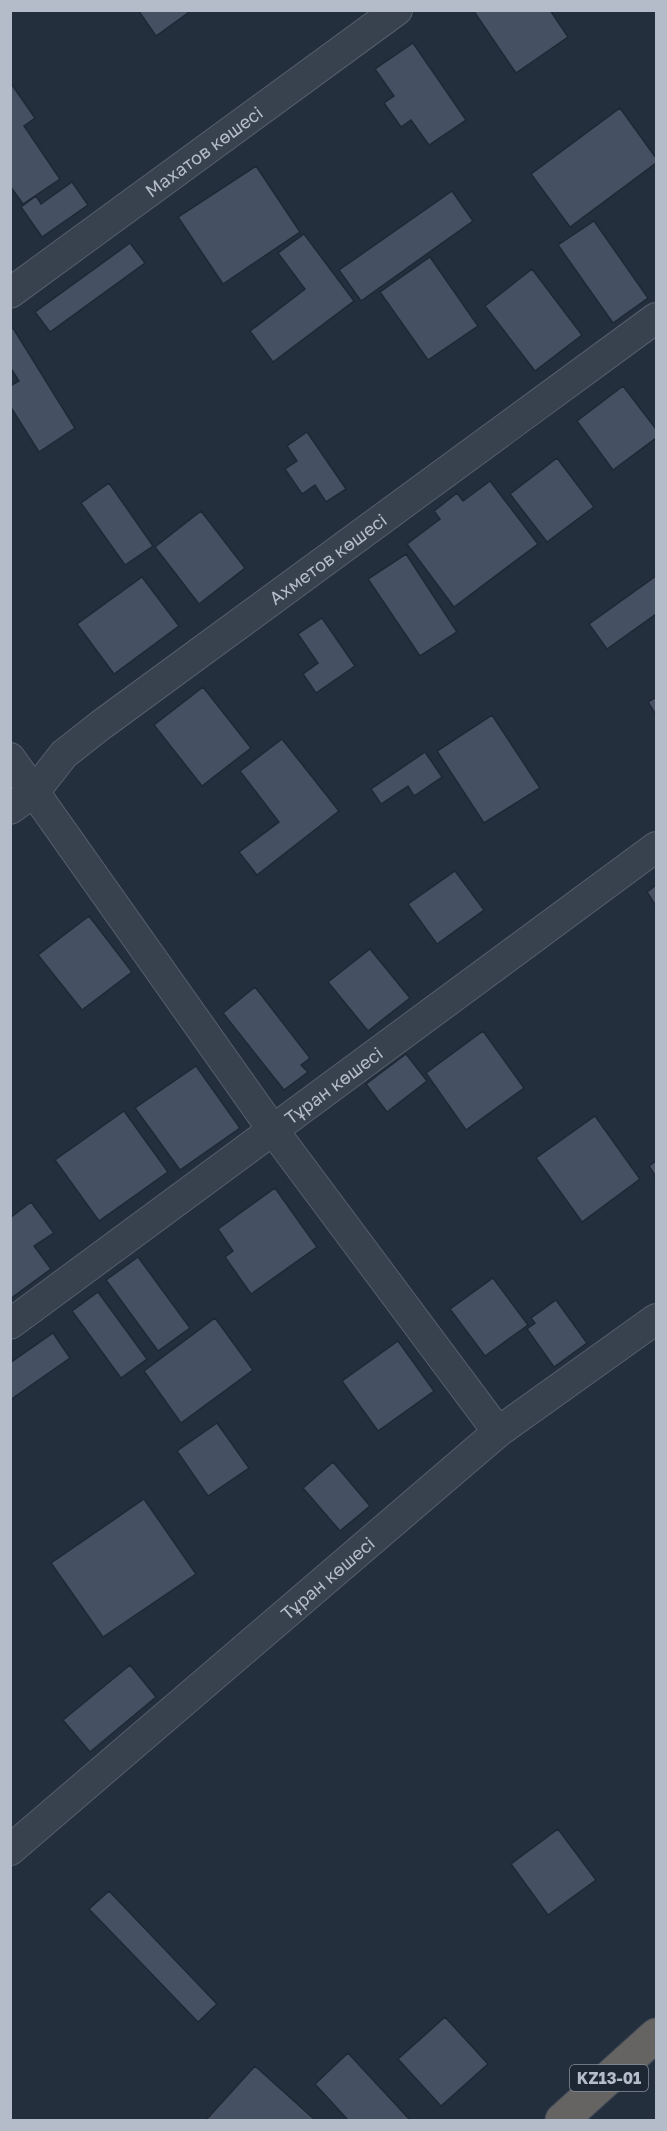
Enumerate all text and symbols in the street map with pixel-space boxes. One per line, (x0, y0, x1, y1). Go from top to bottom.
street label: Махатов көшесі (141, 101, 267, 202)
street label: Ахметов көшесі (265, 508, 391, 609)
street label: Тұран көшесі (280, 1042, 387, 1129)
street label: Тұран көшесі (276, 1532, 379, 1624)
road number: KZ13-01 (570, 2065, 648, 2091)

